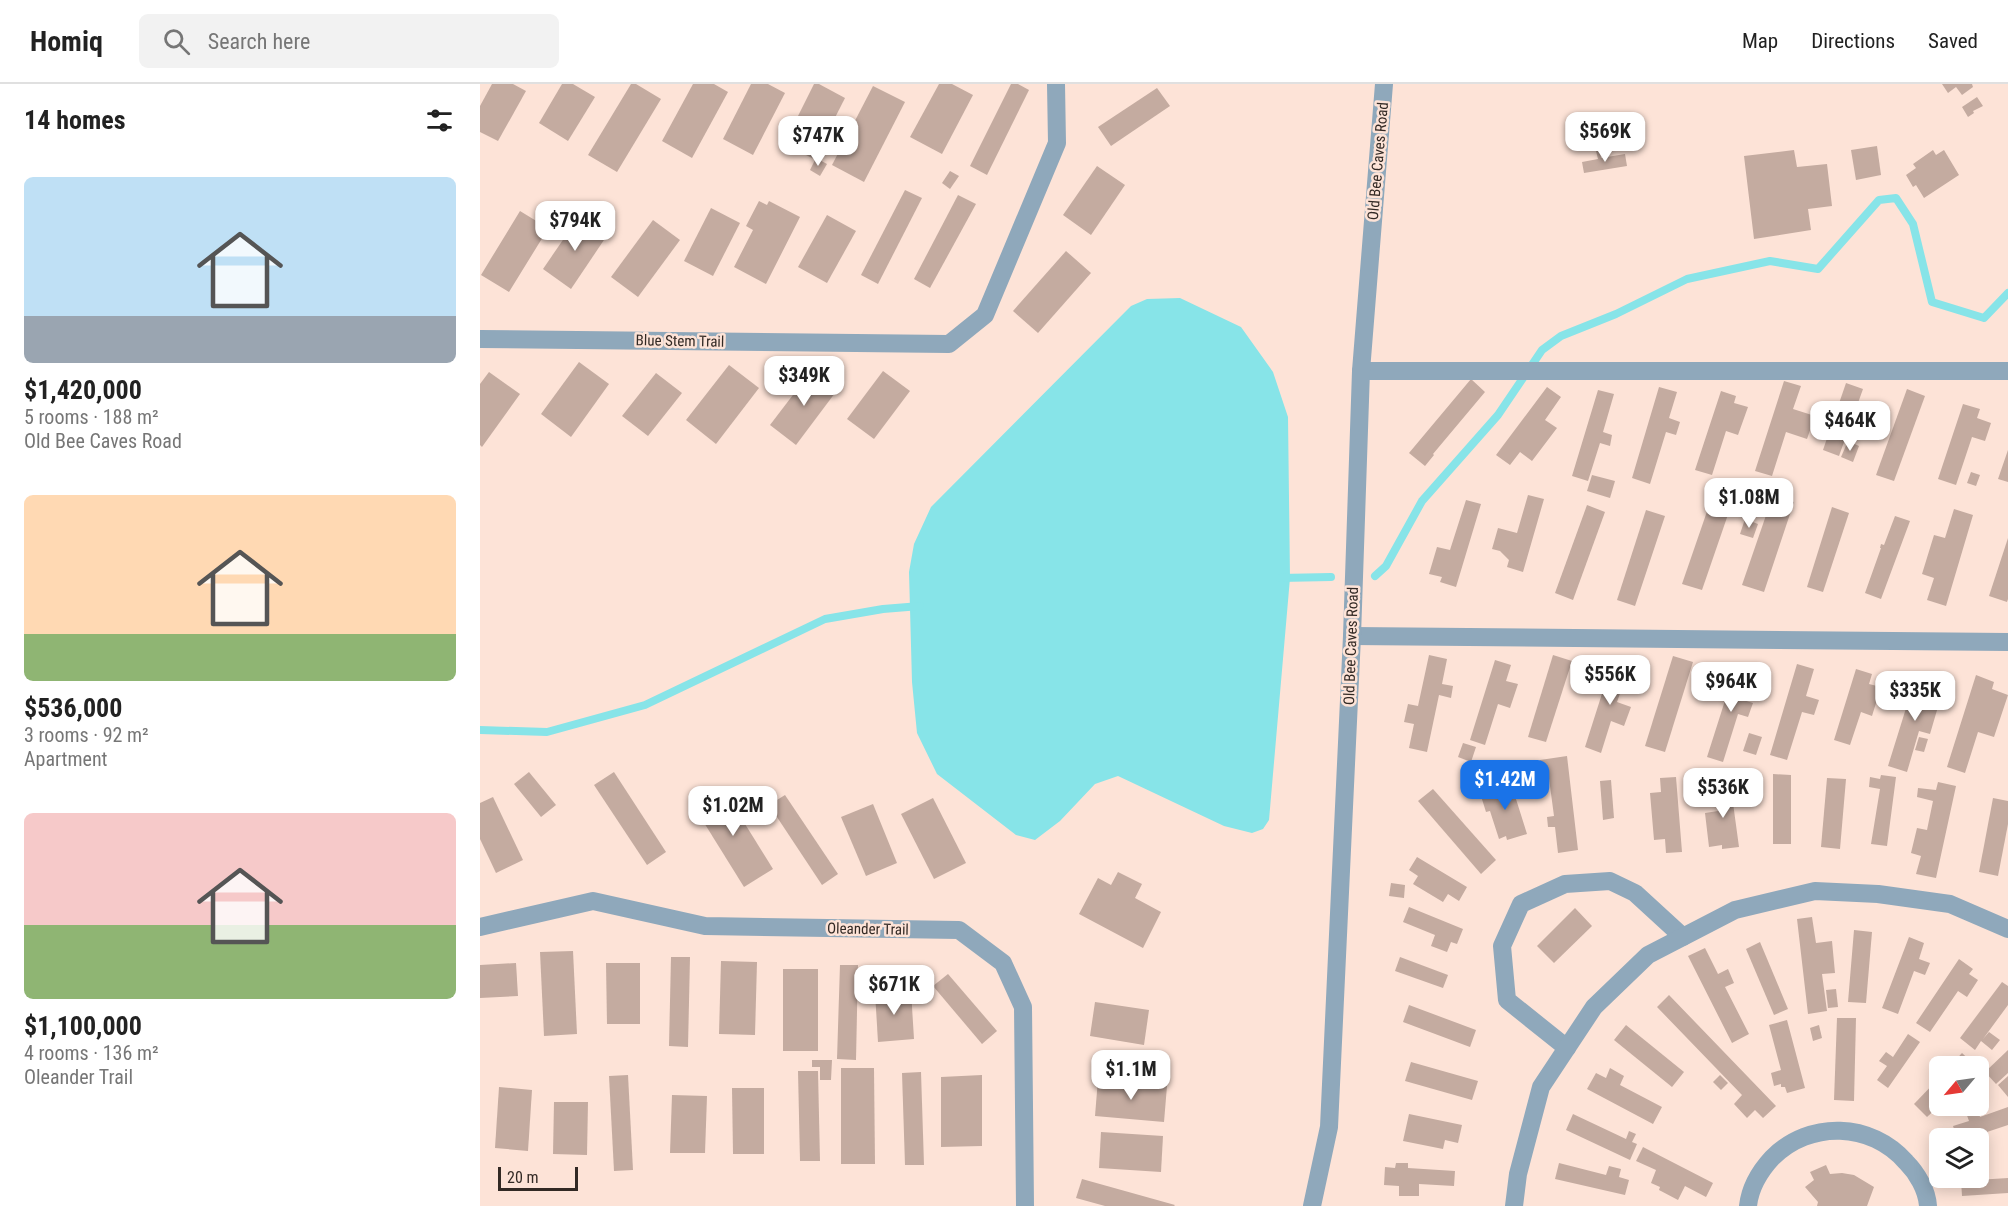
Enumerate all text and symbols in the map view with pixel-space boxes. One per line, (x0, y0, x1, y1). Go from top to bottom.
search box (139, 14, 559, 68)
text: Homiq (30, 25, 103, 58)
icon: search (160, 25, 193, 58)
text: Search here (208, 29, 310, 54)
text: Map (1742, 29, 1778, 53)
text: Directions (1811, 29, 1895, 53)
text: Saved (1928, 29, 1978, 53)
street label: Old Bee Caves Road (1364, 101, 1392, 221)
icon: filters (423, 104, 456, 137)
text: 14 homes (24, 105, 126, 135)
pin: $569K (1563, 112, 1647, 163)
pin: $747K (776, 116, 860, 167)
text: $569K (1579, 119, 1631, 143)
text: $747K (792, 123, 844, 147)
pin: $794K (533, 201, 617, 252)
text: $794K (549, 208, 601, 232)
icon: home (186, 216, 294, 324)
street label: Blue Stem Trail (636, 331, 724, 351)
pin: $349K (762, 356, 846, 407)
text: $349K (778, 363, 830, 387)
text: $1,420,000 (24, 375, 142, 405)
pin: $464K (1808, 401, 1892, 452)
text: 5 rooms · 188 m² (24, 405, 159, 429)
text: $464K (1824, 408, 1876, 432)
text: Old Bee Caves Road (24, 429, 182, 453)
pin: $1.08M (1700, 478, 1798, 529)
text: $1.08M (1718, 485, 1780, 509)
icon: home (186, 534, 294, 642)
street label: Old Bee Caves Road (1340, 587, 1362, 705)
pin: $556K (1568, 655, 1652, 706)
text: $556K (1584, 662, 1636, 686)
pin: $964K (1689, 662, 1773, 713)
text: $964K (1705, 669, 1757, 693)
pin: $335K (1873, 671, 1957, 722)
text: $335K (1889, 678, 1941, 702)
text: $536,000 (24, 693, 122, 723)
text: 3 rooms · 92 m² (24, 723, 149, 747)
text: Apartment (24, 747, 108, 771)
pin: $1.42M (1456, 760, 1554, 811)
text: $1.42M (1474, 767, 1536, 791)
pin: $536K (1681, 768, 1765, 819)
text: $536K (1697, 775, 1749, 799)
pin: $1.02M (684, 786, 782, 837)
text: $1.02M (702, 793, 764, 817)
icon: home (186, 852, 294, 960)
street label: Oleander Trail (827, 919, 909, 939)
pin: $671K (852, 965, 936, 1016)
text: $671K (868, 972, 920, 996)
text: $1,100,000 (24, 1011, 142, 1041)
text: 4 rooms · 136 m² (24, 1041, 159, 1065)
pin: $1.1M (1089, 1050, 1173, 1101)
north arrow (1929, 1056, 1989, 1116)
map controls (1929, 1056, 1989, 1188)
text: $1.1M (1105, 1057, 1157, 1081)
text: Oleander Trail (24, 1065, 133, 1089)
button: layers (1929, 1128, 1989, 1188)
scale bar (498, 1164, 578, 1192)
text: 20 m (507, 1168, 539, 1187)

